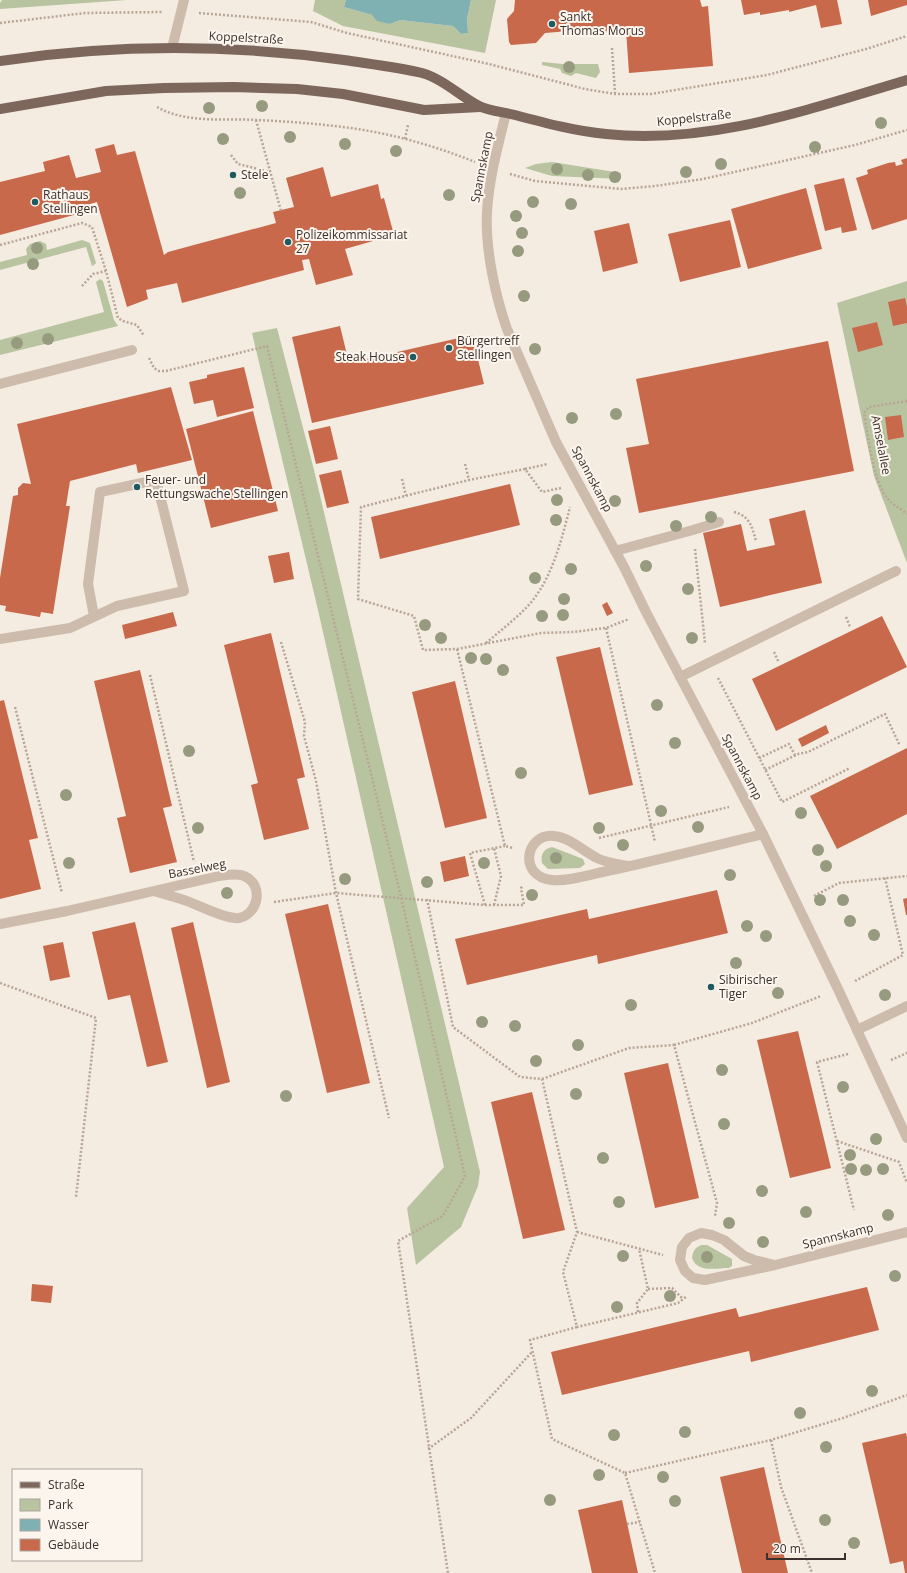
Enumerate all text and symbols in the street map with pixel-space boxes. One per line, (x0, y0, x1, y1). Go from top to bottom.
place label: Sankt Thomas Morus (560, 8, 644, 39)
marker: Sankt Thomas Morus (547, 19, 557, 29)
street label: Koppelstraße (208, 27, 284, 48)
street label: Koppelstraße (656, 105, 732, 130)
street label: Spannskamp (466, 130, 497, 204)
place label: Stele (241, 166, 269, 183)
marker: Stele (228, 170, 238, 180)
place label: Rathaus Stellingen (43, 186, 98, 217)
marker: Rathaus Stellingen (30, 197, 40, 207)
place label: Polizeikommissariat 27 (296, 226, 408, 257)
marker: Polizeikommissariat 27 (283, 237, 293, 247)
place label: Bürgertreff Stellingen (457, 332, 520, 363)
marker: Bürgertreff Stellingen (444, 343, 454, 353)
place label: Steak House (335, 348, 405, 365)
marker: Steak House (408, 352, 418, 362)
street label: Amselallee (867, 414, 896, 476)
street label: Spannskamp (568, 443, 617, 515)
place label: Feuer- und Rettungswache Stellingen (145, 471, 288, 502)
marker: Feuer- und Rettungswache Stellingen (132, 482, 142, 492)
street label: Spannskamp (718, 731, 767, 803)
street label: Basselweg (167, 855, 228, 882)
place label: Sibirischer Tiger (719, 971, 777, 1002)
marker: Sibirischer Tiger (706, 982, 716, 992)
street label: Spannskamp (801, 1219, 875, 1253)
legend (12, 1469, 142, 1561)
text: Straße (48, 1476, 85, 1493)
text: Park (48, 1496, 74, 1513)
text: Wasser (48, 1516, 89, 1533)
scale bar (767, 1535, 845, 1561)
text: Gebäude (48, 1536, 99, 1553)
text: 20 m (773, 1540, 801, 1557)

